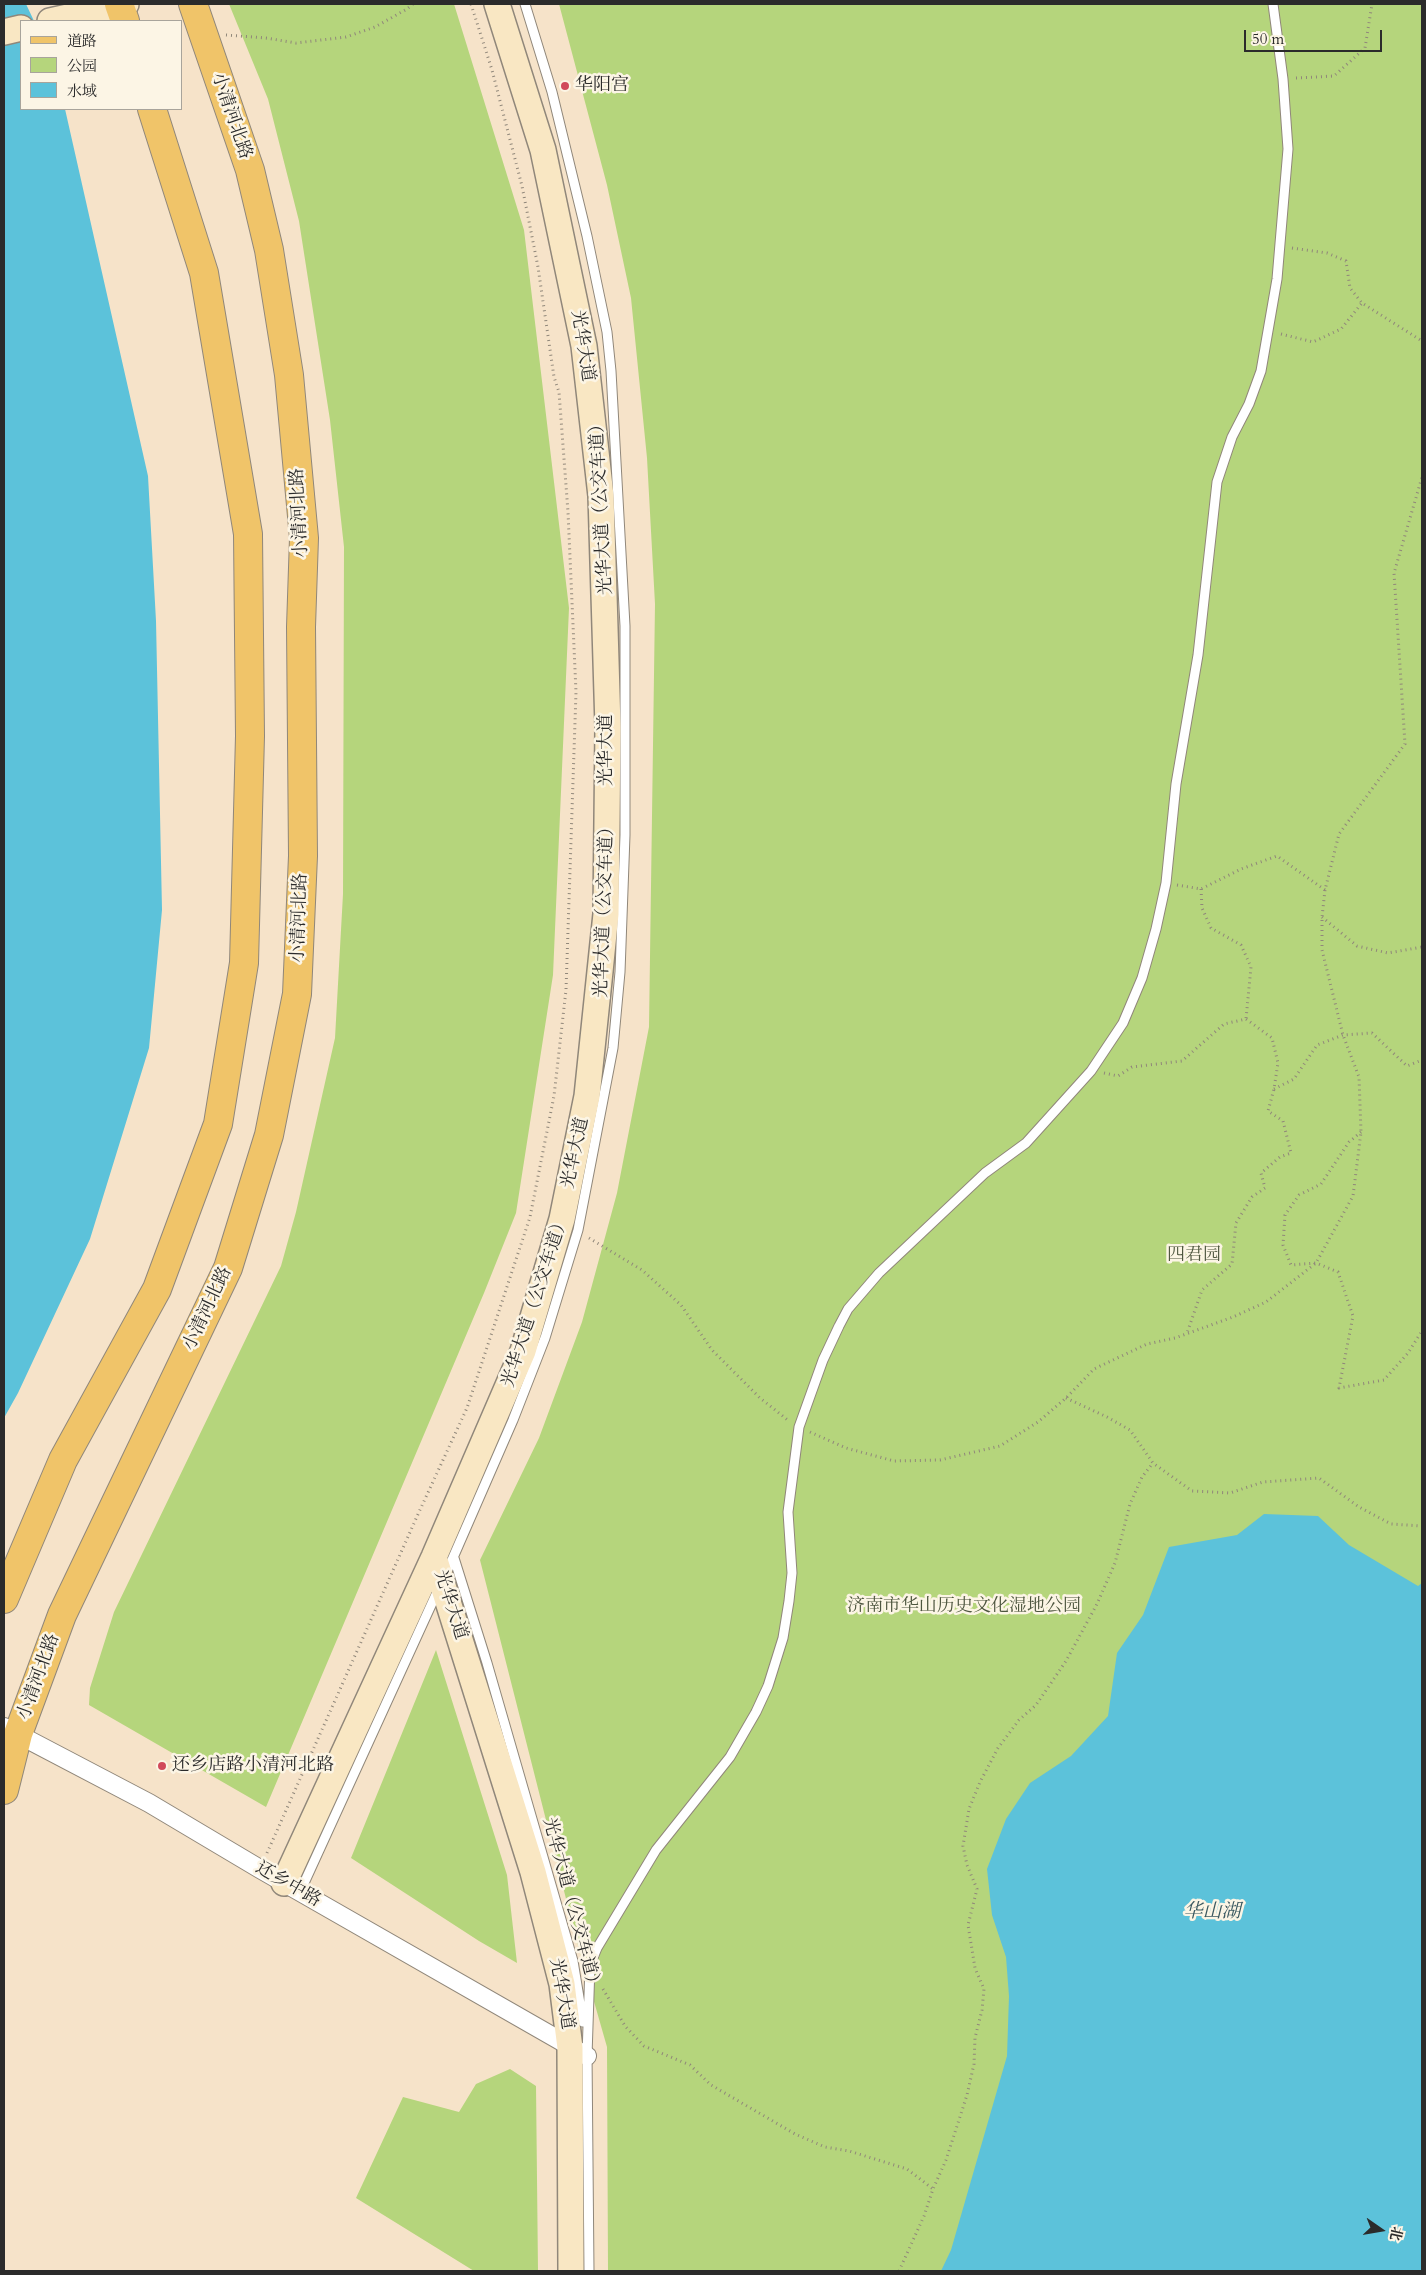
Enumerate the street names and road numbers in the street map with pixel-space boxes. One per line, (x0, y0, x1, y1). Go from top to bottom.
street label: 小清河北路 (206, 70, 256, 162)
street label: 光华大道 (566, 309, 598, 383)
street label: 光华大道（公交车道） (587, 415, 617, 595)
street label: 小清河北路 (287, 467, 313, 559)
street label: 光华大道 (596, 714, 618, 786)
street label: 光华大道（公交车道） (591, 818, 619, 998)
street label: 小清河北路 (288, 873, 312, 963)
street label: 光华大道 (558, 1116, 594, 1190)
street label: 光华大道（公交车道） (498, 1212, 574, 1390)
street label: 小清河北路 (179, 1264, 237, 1354)
street label: 光华大道 (429, 1567, 471, 1643)
street label: 小清河北路 (13, 1631, 65, 1723)
street label: 光华大道（公交车道） (537, 1815, 605, 1995)
street label: 还乡中路 (251, 1858, 325, 1912)
street label: 光华大道 (544, 1957, 578, 2031)

